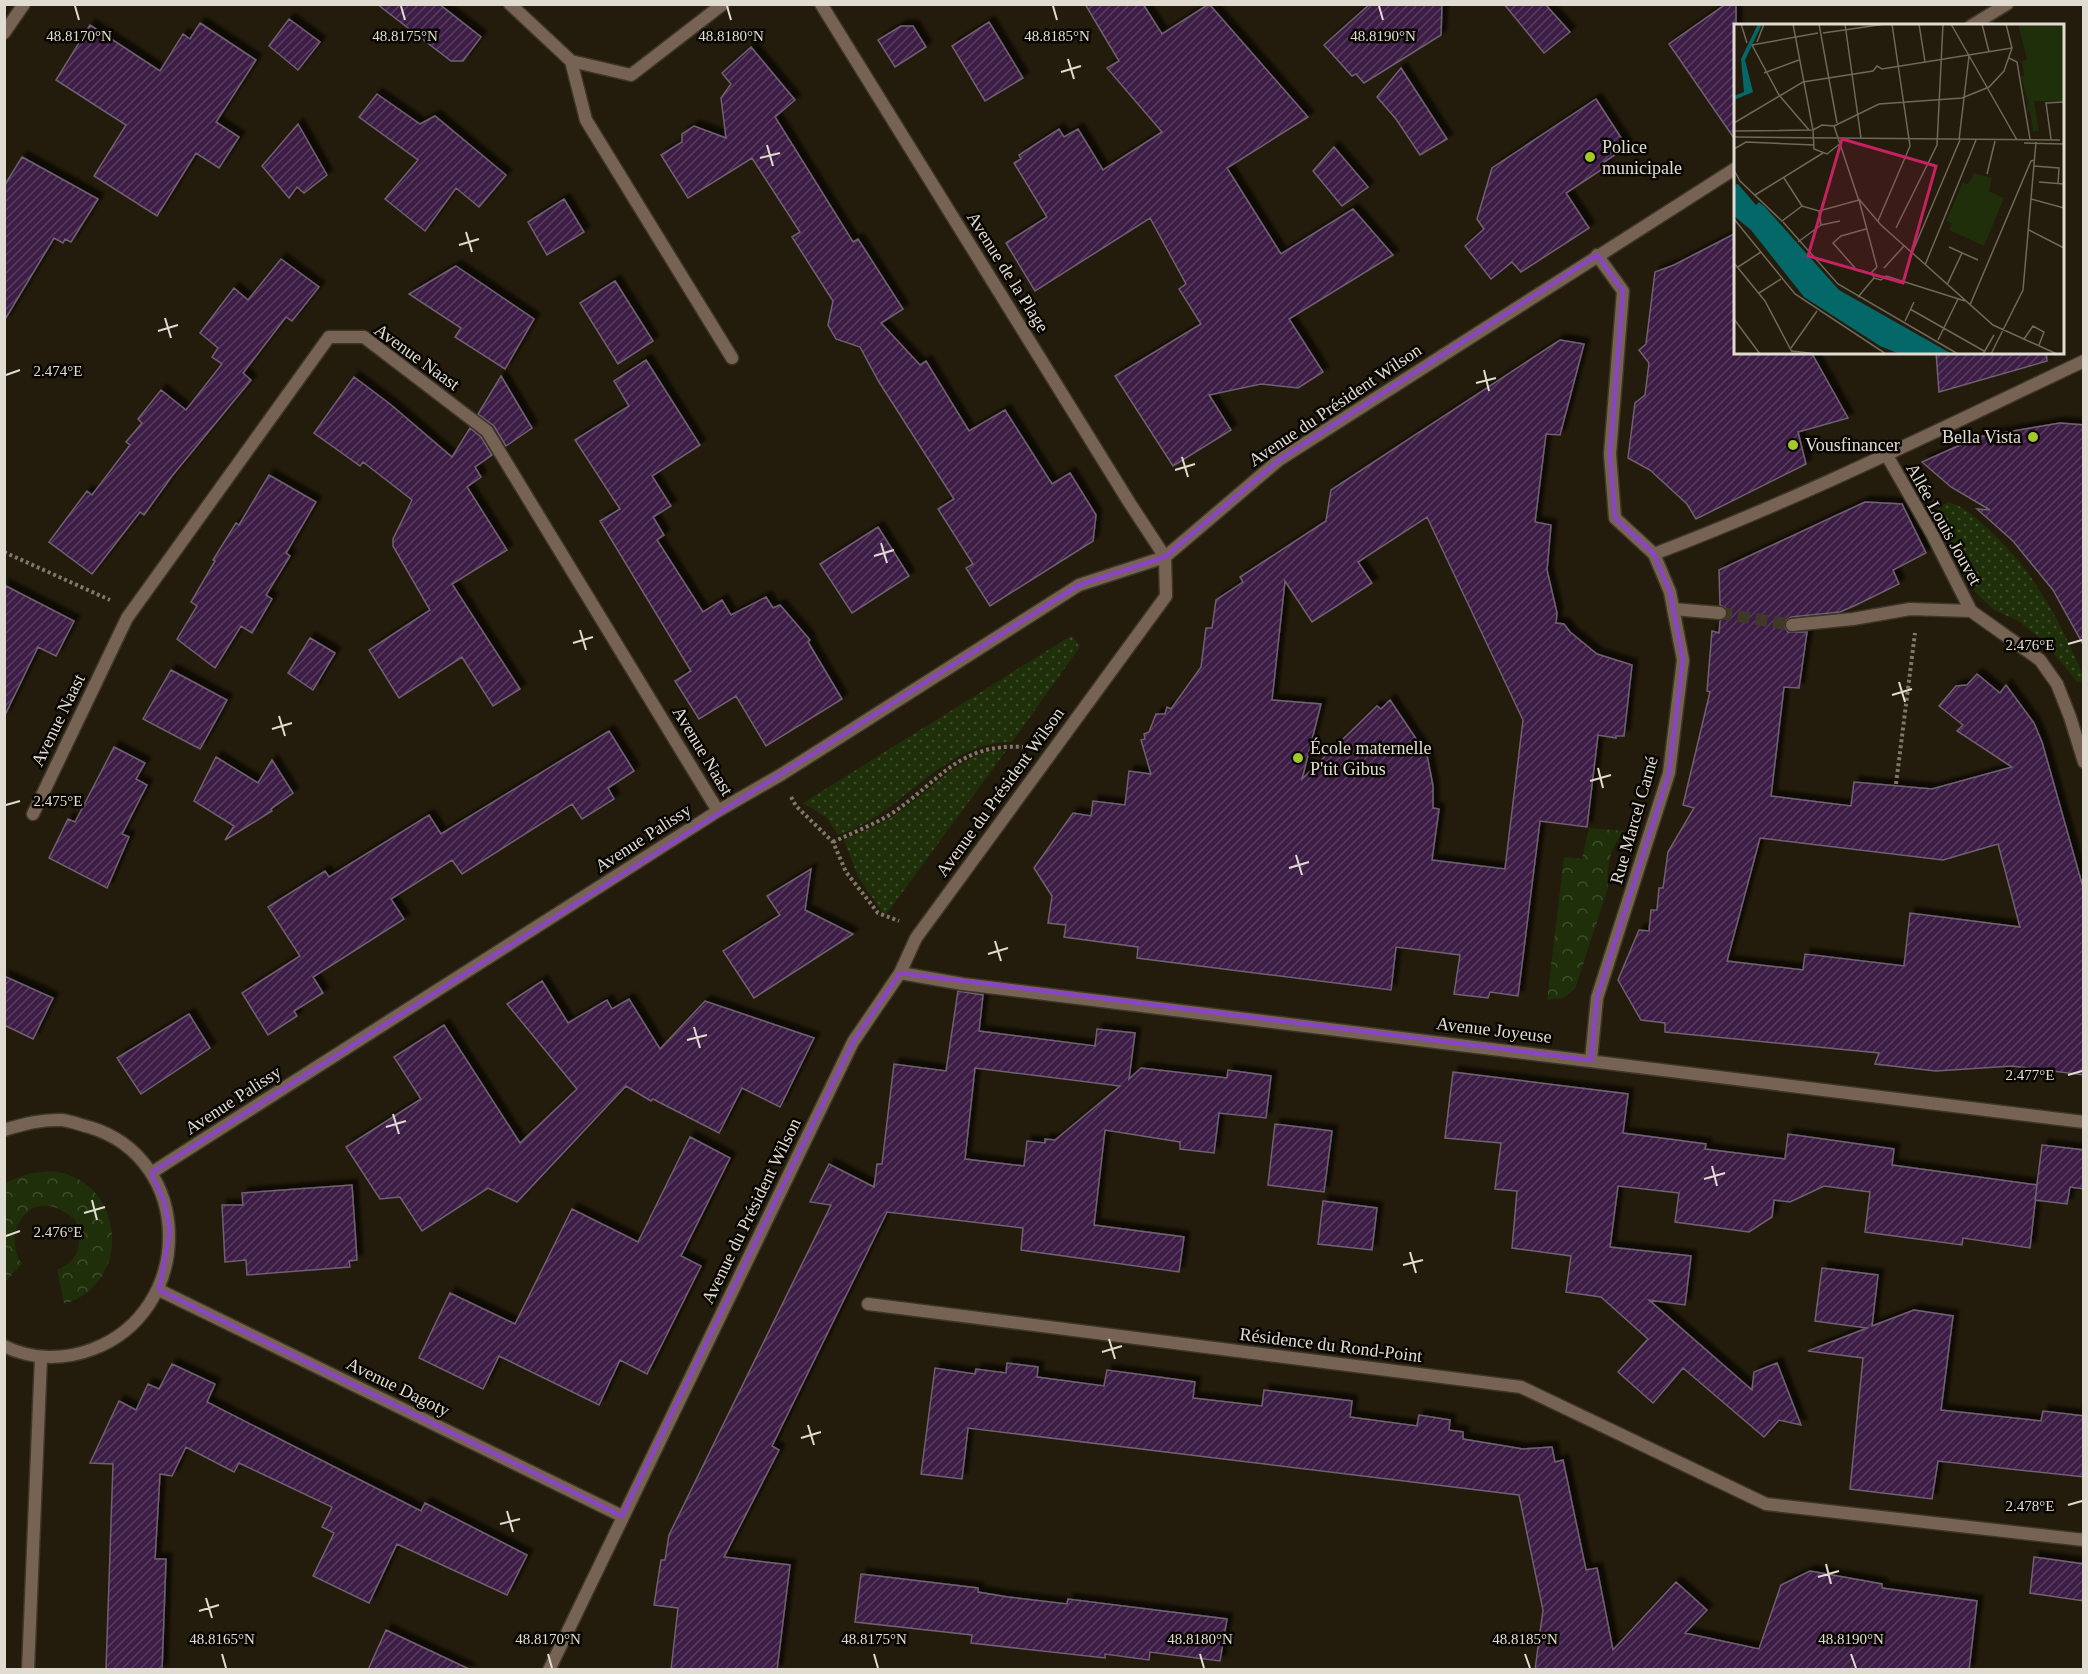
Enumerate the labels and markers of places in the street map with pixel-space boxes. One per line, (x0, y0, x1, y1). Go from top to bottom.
place label: Police municipale (1602, 137, 1682, 178)
marker: Police municipale (1583, 150, 1597, 164)
place label: Bella Vista (1942, 427, 2021, 447)
marker: Bella Vista (2026, 430, 2040, 444)
place label: Vousfinancer (1805, 435, 1900, 455)
marker: Vousfinancer (1786, 438, 1800, 452)
place label: École maternelle P'tit Gibus (1310, 737, 1431, 779)
marker: École maternelle P'tit Gibus (1291, 751, 1305, 765)

